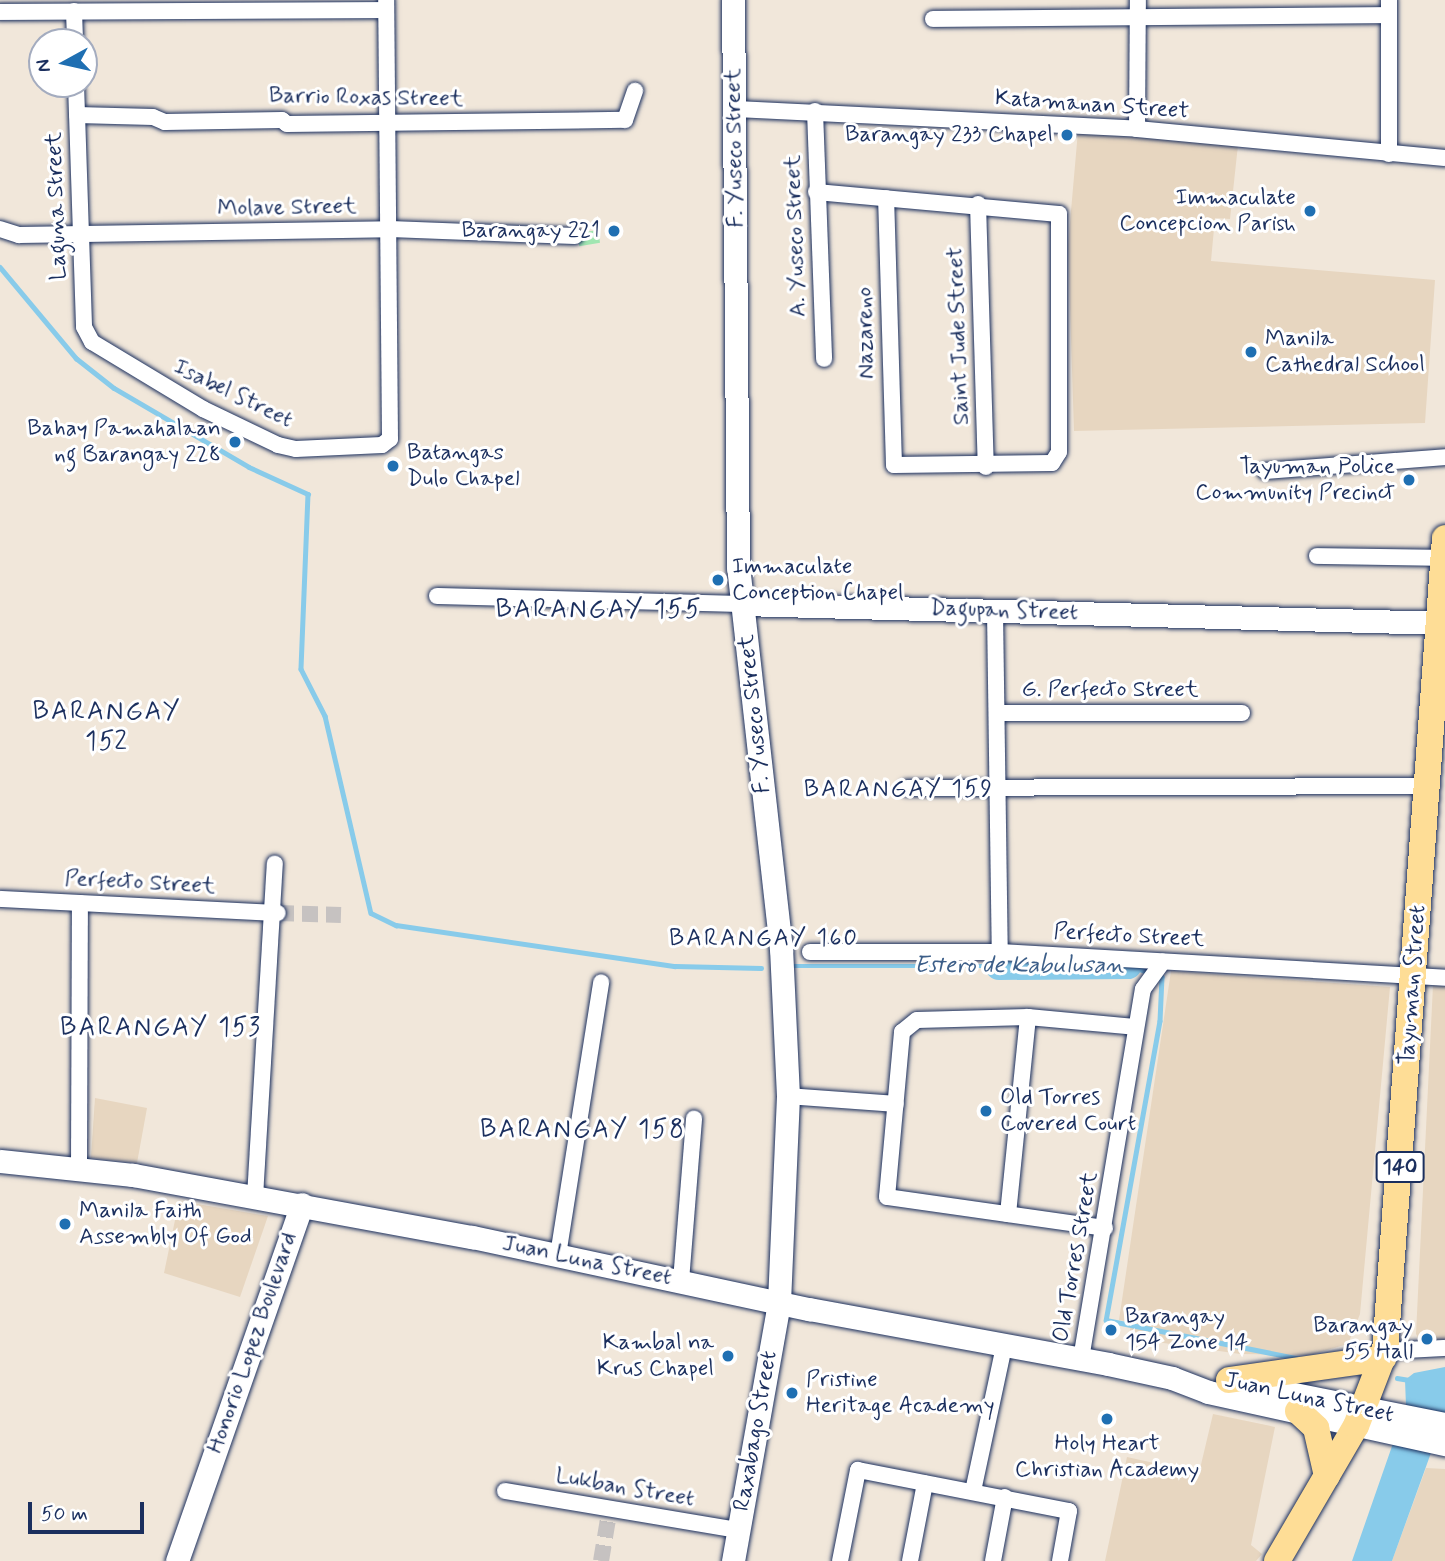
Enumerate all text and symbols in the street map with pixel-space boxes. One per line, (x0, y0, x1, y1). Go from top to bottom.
north arrow (28, 28, 98, 98)
text: N (30, 58, 57, 74)
street label: F. Yuseco Street (720, 68, 750, 228)
street label: Barrio Roxas Street (269, 83, 463, 113)
street label: Katamanan Street (995, 84, 1189, 126)
place label: Barangay 233 Chapel (845, 121, 1053, 149)
marker: Barangay 233 Chapel (1059, 127, 1075, 143)
street label: Laguna Street (41, 131, 73, 281)
street label: A. Yuseco Street (779, 154, 813, 318)
place label: Immaculate Concepcion Parish (1119, 184, 1296, 238)
street label: Molave Street (217, 193, 357, 223)
marker: Immaculate Concepcion Parish (1302, 203, 1318, 219)
place label: Barangay 221 (462, 217, 600, 245)
marker: Barangay 221 (606, 223, 622, 239)
street label: Saint Jude Street (942, 247, 976, 425)
street label: Nazareno (851, 287, 881, 379)
place label: Manila Cathedral School (1265, 325, 1425, 379)
marker: Manila Cathedral School (1243, 344, 1259, 360)
street label: Isabel Street (167, 352, 299, 436)
place label: Bahay Pamahalaan ng Barangay 228 (31, 415, 221, 469)
marker: Bahay Pamahalaan ng Barangay 228 (227, 434, 243, 450)
place label: Batangas Dulo Chapel (407, 439, 520, 493)
place label: Tayuman Police Community Precinct (1195, 453, 1395, 507)
marker: Batangas Dulo Chapel (385, 458, 401, 474)
marker: Tayuman Police Community Precinct (1401, 472, 1417, 488)
place label: Immaculate Conception Chapel (732, 553, 908, 607)
marker: Immaculate Conception Chapel (710, 572, 726, 588)
district label: BARANGAY 155 (501, 595, 697, 627)
street label: Dagupan Street (928, 595, 1080, 627)
street label: F. Yuseco Street (733, 633, 777, 795)
street label: G. Perfecto Street (1021, 676, 1199, 704)
district label: BARANGAY 152 (36, 697, 178, 758)
district label: BARANGAY 159 (808, 776, 990, 804)
street label: Perfecto Street (64, 865, 216, 901)
street label: Tayuman Street (1394, 902, 1432, 1068)
street label: Perfecto Street (1053, 918, 1205, 954)
district label: BARANGAY 160 (672, 925, 856, 953)
water label: Estero de Kabulusan (917, 952, 1121, 980)
district label: BARANGAY 153 (65, 1013, 257, 1045)
place label: Old Torres Covered Court (1000, 1084, 1139, 1138)
marker: Old Torres Covered Court (978, 1103, 994, 1119)
district label: BARANGAY 158 (485, 1115, 681, 1147)
road number: 140 (1376, 1150, 1424, 1184)
street label: Old Torres Street (1047, 1170, 1105, 1344)
place label: Manila Faith Assembly Of God (79, 1197, 252, 1251)
marker: Manila Faith Assembly Of God (57, 1216, 73, 1232)
street label: Honorio Lopez Boulevard (202, 1229, 304, 1457)
street label: Juan Luna Street (499, 1229, 675, 1293)
place label: Barangay 154 Zone 14 (1125, 1303, 1248, 1357)
place label: Barangay 55 Hall (1313, 1312, 1413, 1366)
marker: Barangay 154 Zone 14 (1103, 1322, 1119, 1338)
place label: Kambal na Krus Chapel (597, 1329, 714, 1383)
marker: Barangay 55 Hall (1419, 1331, 1435, 1347)
street label: Raxabago Street (728, 1347, 784, 1515)
marker: Kambal na Krus Chapel (720, 1348, 736, 1364)
place label: Pristine Heritage Academy (806, 1366, 992, 1420)
street label: Juan Luna Street (1221, 1366, 1397, 1430)
marker: Pristine Heritage Academy (784, 1385, 800, 1401)
marker: Holy Heart Christian Academy (1099, 1411, 1115, 1427)
place label: Holy Heart Christian Academy (1013, 1430, 1201, 1484)
street label: Lukban Street (552, 1462, 698, 1514)
scale bar (32, 1488, 147, 1532)
text: 50 m (41, 1500, 88, 1528)

